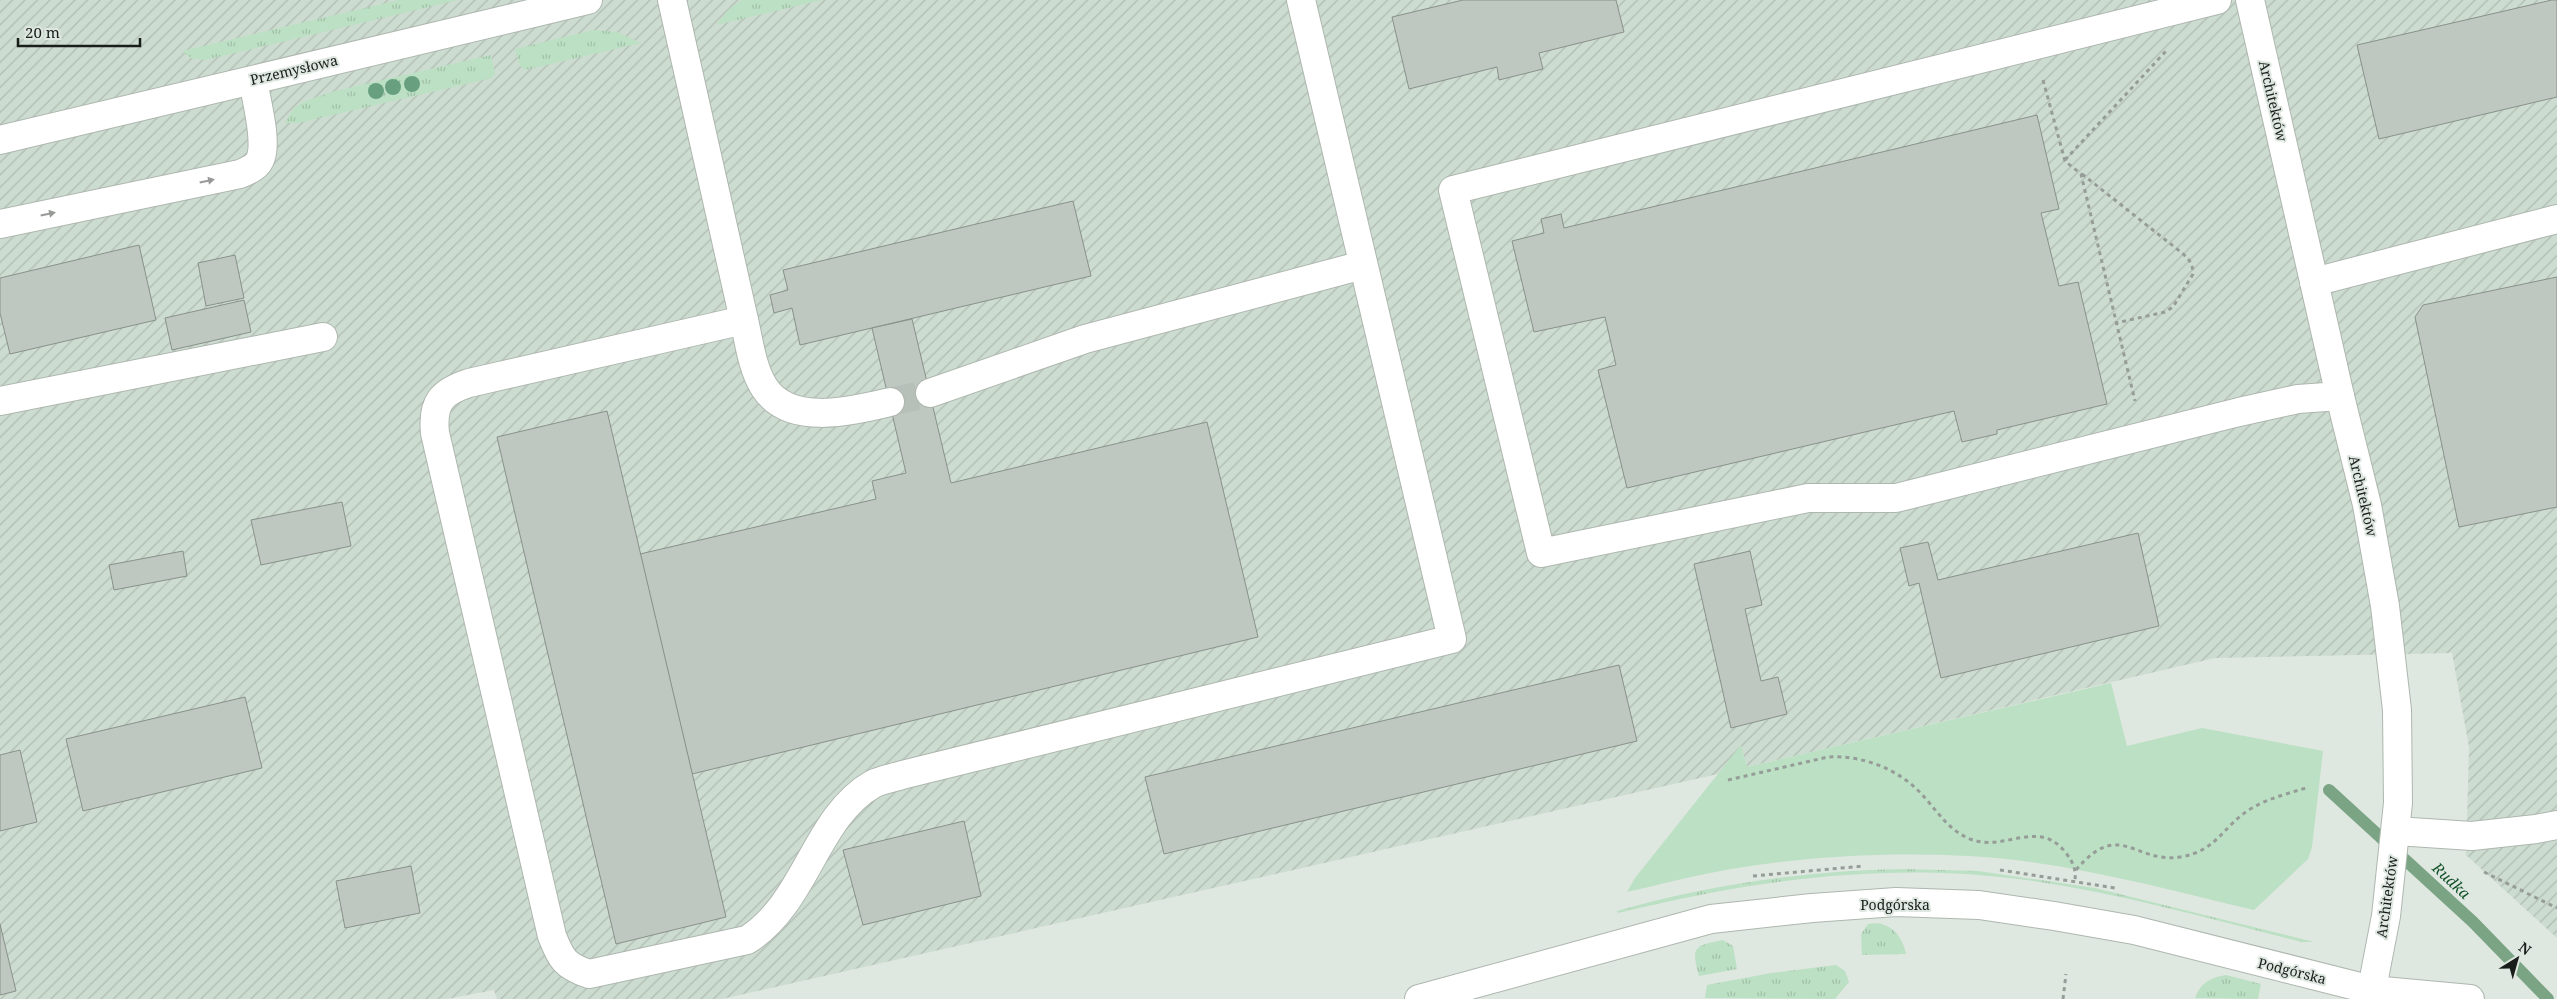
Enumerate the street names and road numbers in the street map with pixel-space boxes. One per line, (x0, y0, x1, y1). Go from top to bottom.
street label: Przemysłowa (248, 50, 340, 89)
street label: Architektów (2255, 59, 2292, 144)
street label: Architektów (2345, 454, 2382, 539)
street label: Architektów (2371, 854, 2402, 939)
street label: Podgórska (1860, 895, 1930, 914)
street label: Podgórska (2256, 953, 2328, 988)

